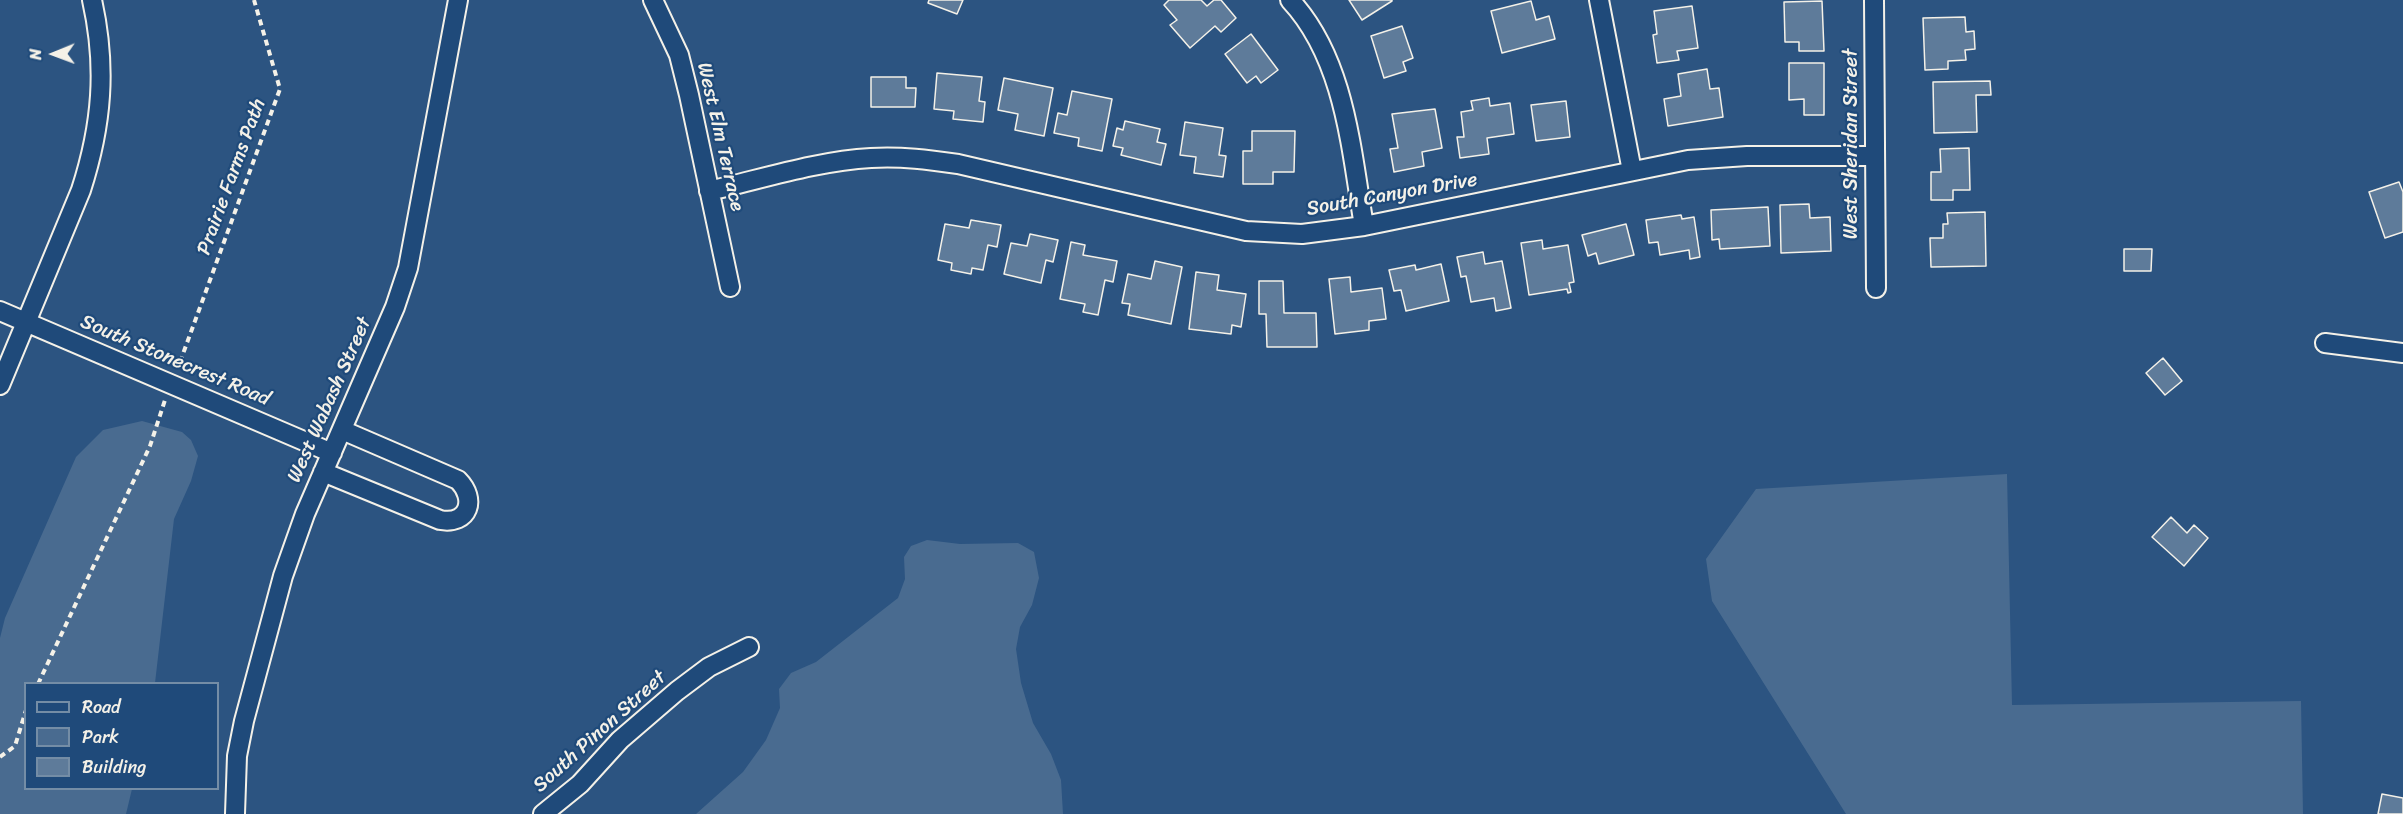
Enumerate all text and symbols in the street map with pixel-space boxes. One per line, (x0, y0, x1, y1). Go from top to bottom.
north arrow (24, 24, 84, 84)
text: N (21, 49, 50, 60)
street label: West Sheridan Street (1840, 49, 1864, 239)
street label: West Elm Terrace (691, 60, 749, 214)
street label: Prairie Farms Path (193, 96, 271, 258)
street label: South Canyon Drive (1305, 168, 1479, 222)
street label: South Stonecrest Road (77, 310, 273, 412)
street label: West Wabash Street (283, 314, 377, 486)
street label: South Pinon Street (529, 666, 671, 798)
legend (24, 682, 219, 790)
text: Road (82, 691, 121, 723)
text: Park (82, 721, 119, 753)
text: Building (82, 751, 146, 783)

